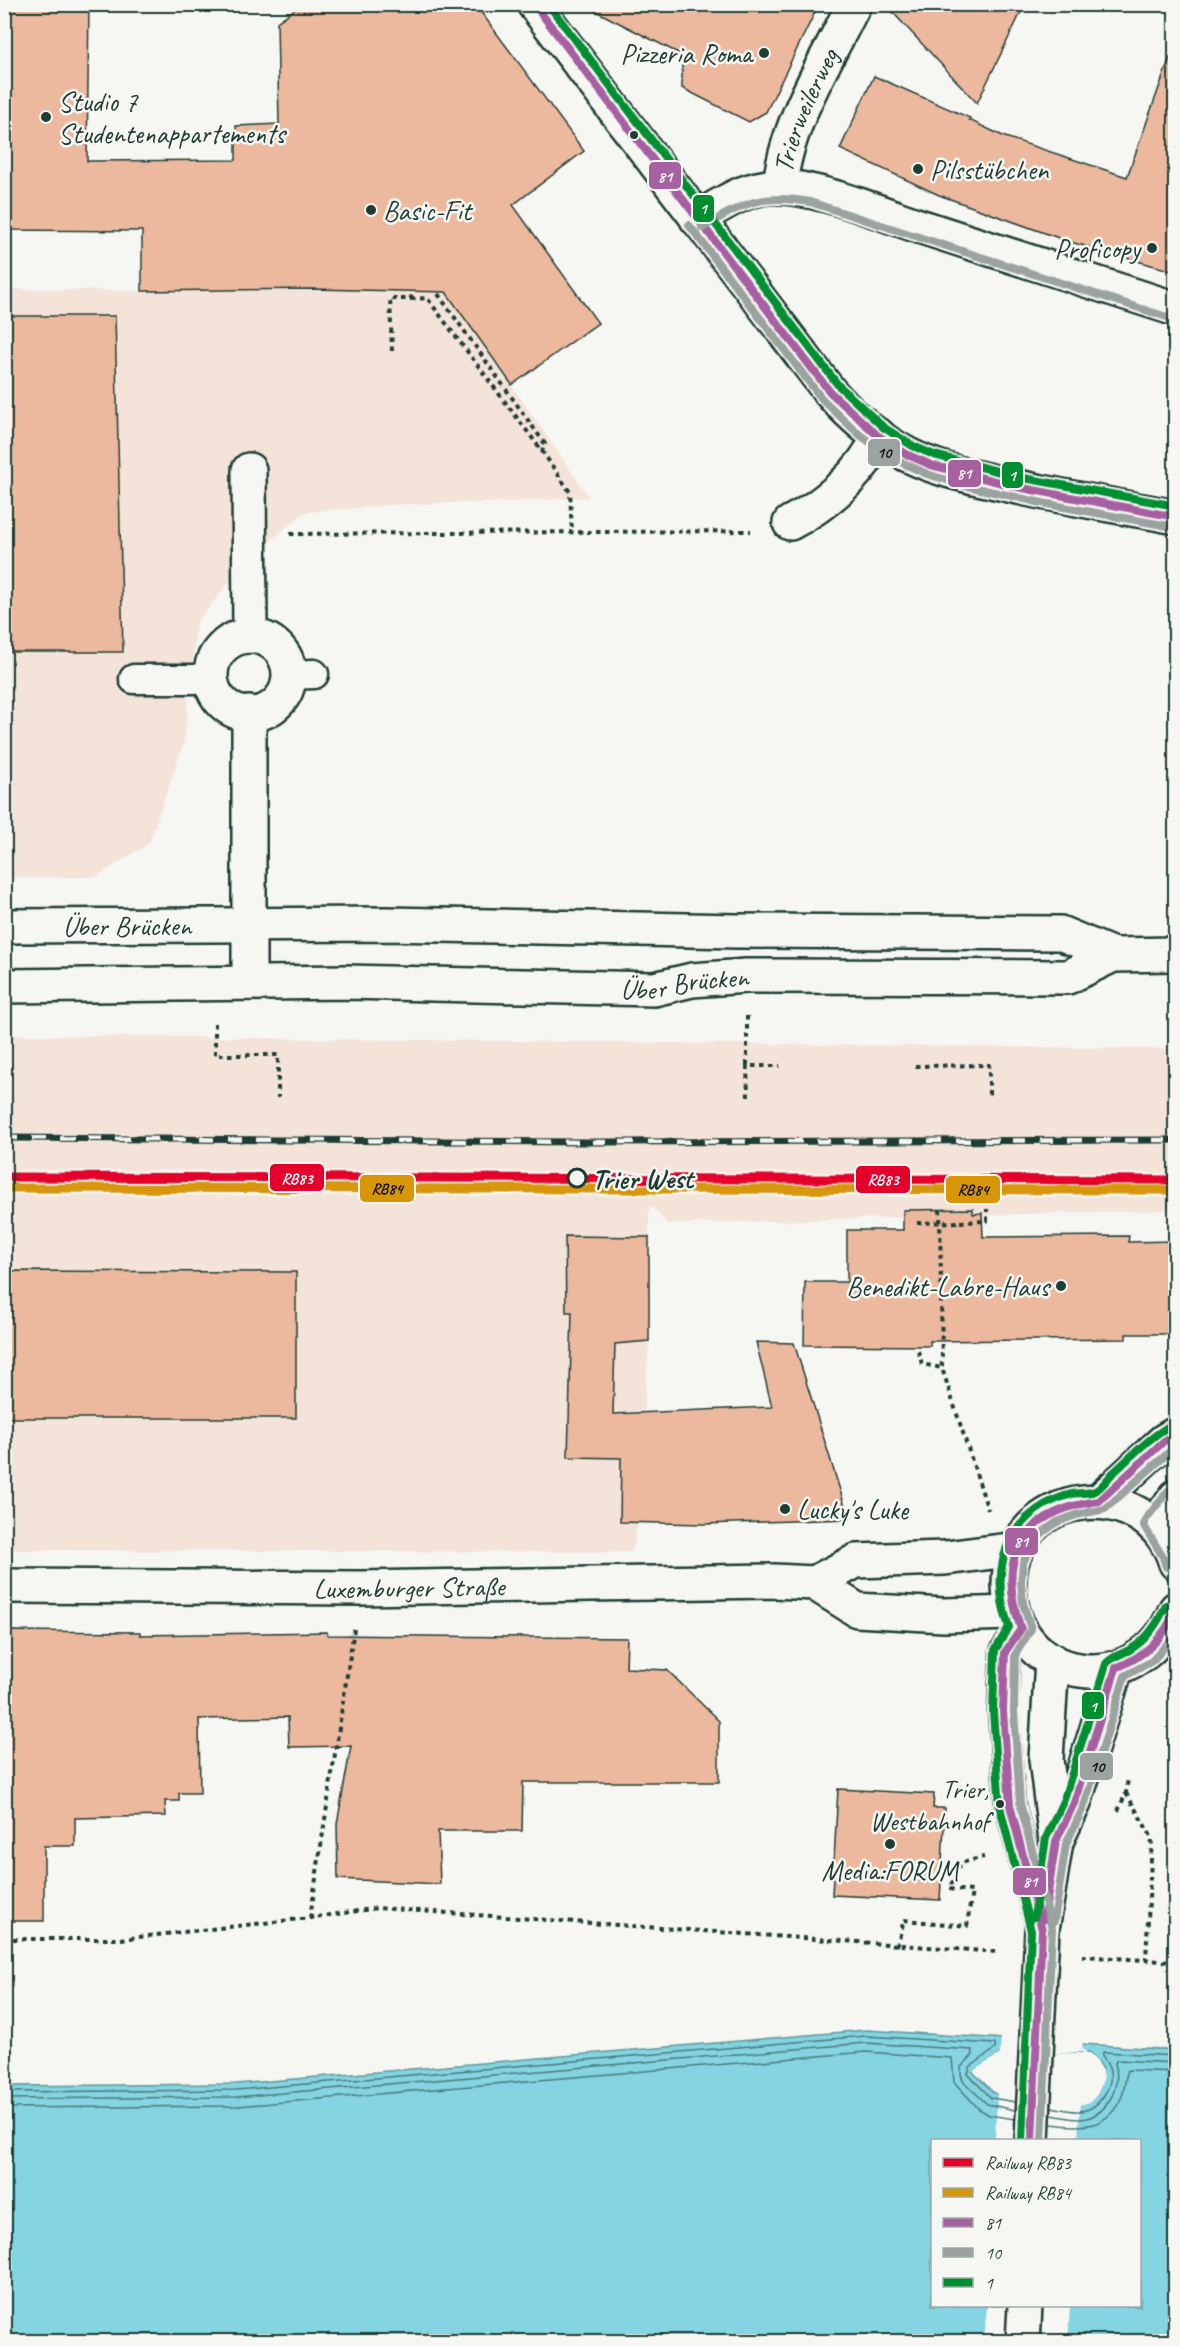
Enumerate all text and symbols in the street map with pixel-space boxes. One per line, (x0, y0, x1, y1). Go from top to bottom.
place label: Pizzeria Roma (621, 36, 755, 71)
street label: Trierweilerweg (765, 41, 846, 175)
marker: Pizzeria Roma (757, 46, 771, 60)
place label: Studio 7 Studentenappartements (58, 84, 287, 151)
marker: Studio 7 Studentenappartements (39, 110, 53, 124)
unlabelled marker (628, 129, 640, 141)
place label: Pilsstübchen (930, 152, 1050, 187)
line badge: 81 (648, 161, 682, 190)
marker: Pilsstübchen (911, 162, 925, 176)
text: 81 (658, 167, 674, 187)
place label: Basic-Fit (383, 193, 474, 228)
line badge: 1 (692, 194, 715, 223)
text: 1 (699, 199, 708, 219)
marker: Basic-Fit (364, 203, 378, 217)
place label: Proficopy (1054, 231, 1142, 266)
marker: Proficopy (1145, 241, 1159, 255)
line badge: 10 (867, 438, 901, 467)
text: 10 (877, 443, 893, 463)
line badge: 81 (947, 459, 982, 488)
line badge: 1 (1001, 461, 1024, 489)
text: 81 (957, 464, 973, 484)
text: 1 (1008, 466, 1017, 486)
street label: Über Brücken (63, 908, 193, 943)
street label: Über Brücken (620, 958, 751, 1007)
place label: Trier West (592, 1161, 696, 1196)
line badge: RB83 (269, 1163, 325, 1192)
line badge: RB83 (855, 1165, 911, 1194)
marker: Trier West (567, 1168, 587, 1188)
text: RB83 (281, 1169, 314, 1189)
text: RB83 (867, 1170, 900, 1190)
line badge: RB84 (359, 1174, 415, 1203)
line badge: RB84 (945, 1175, 1001, 1204)
text: RB84 (371, 1179, 404, 1199)
text: RB84 (957, 1180, 990, 1200)
place label: Benedikt-Labre-Haus (846, 1269, 1051, 1304)
marker: Benedikt-Labre-Haus (1054, 1279, 1068, 1293)
place label: Lucky's Luke (797, 1492, 910, 1527)
marker: Lucky's Luke (778, 1502, 792, 1516)
line badge: 81 (1004, 1527, 1039, 1556)
text: 81 (1014, 1532, 1030, 1552)
street label: Luxemburger Straße (313, 1568, 507, 1606)
line badge: 1 (1081, 1691, 1105, 1720)
text: 1 (1089, 1697, 1098, 1717)
line badge: 10 (1079, 1752, 1114, 1781)
text: 10 (1090, 1757, 1106, 1777)
place label: Trier, Westbahnhof (870, 1773, 994, 1838)
marker: Trier, Westbahnhof (994, 1798, 1006, 1810)
marker: Media:FORUM (883, 1837, 897, 1851)
place label: Media:FORUM (821, 1853, 960, 1888)
line badge: 81 (1012, 1867, 1047, 1896)
text: 81 (1023, 1872, 1039, 1892)
legend (931, 2139, 1141, 2307)
text: Railway RB83 (985, 2152, 1073, 2174)
text: Railway RB84 (985, 2182, 1073, 2204)
text: 81 (985, 2212, 1002, 2234)
text: 10 (985, 2242, 1003, 2264)
text: 1 (985, 2272, 994, 2294)

